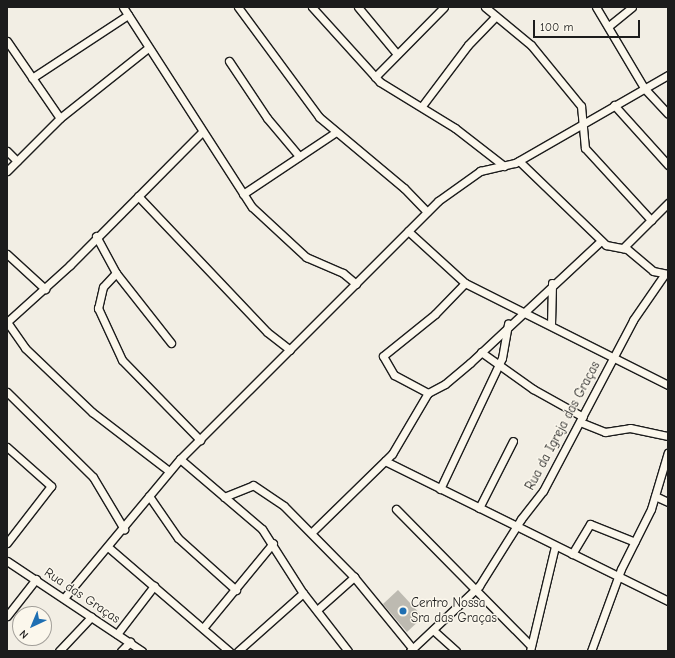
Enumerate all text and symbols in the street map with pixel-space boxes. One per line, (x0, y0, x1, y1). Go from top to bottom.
scale bar (535, 12, 642, 38)
text: 100 m (540, 20, 573, 34)
street label: Rua da Igreja das Graças (522, 359, 604, 493)
street label: Rua das Graças (41, 565, 123, 627)
place label: Centro Nossa Sra das Graças (411, 596, 497, 627)
north arrow (12, 606, 52, 646)
marker: Centro Nossa Sra das Graças (398, 606, 408, 616)
text: N (17, 627, 31, 641)

